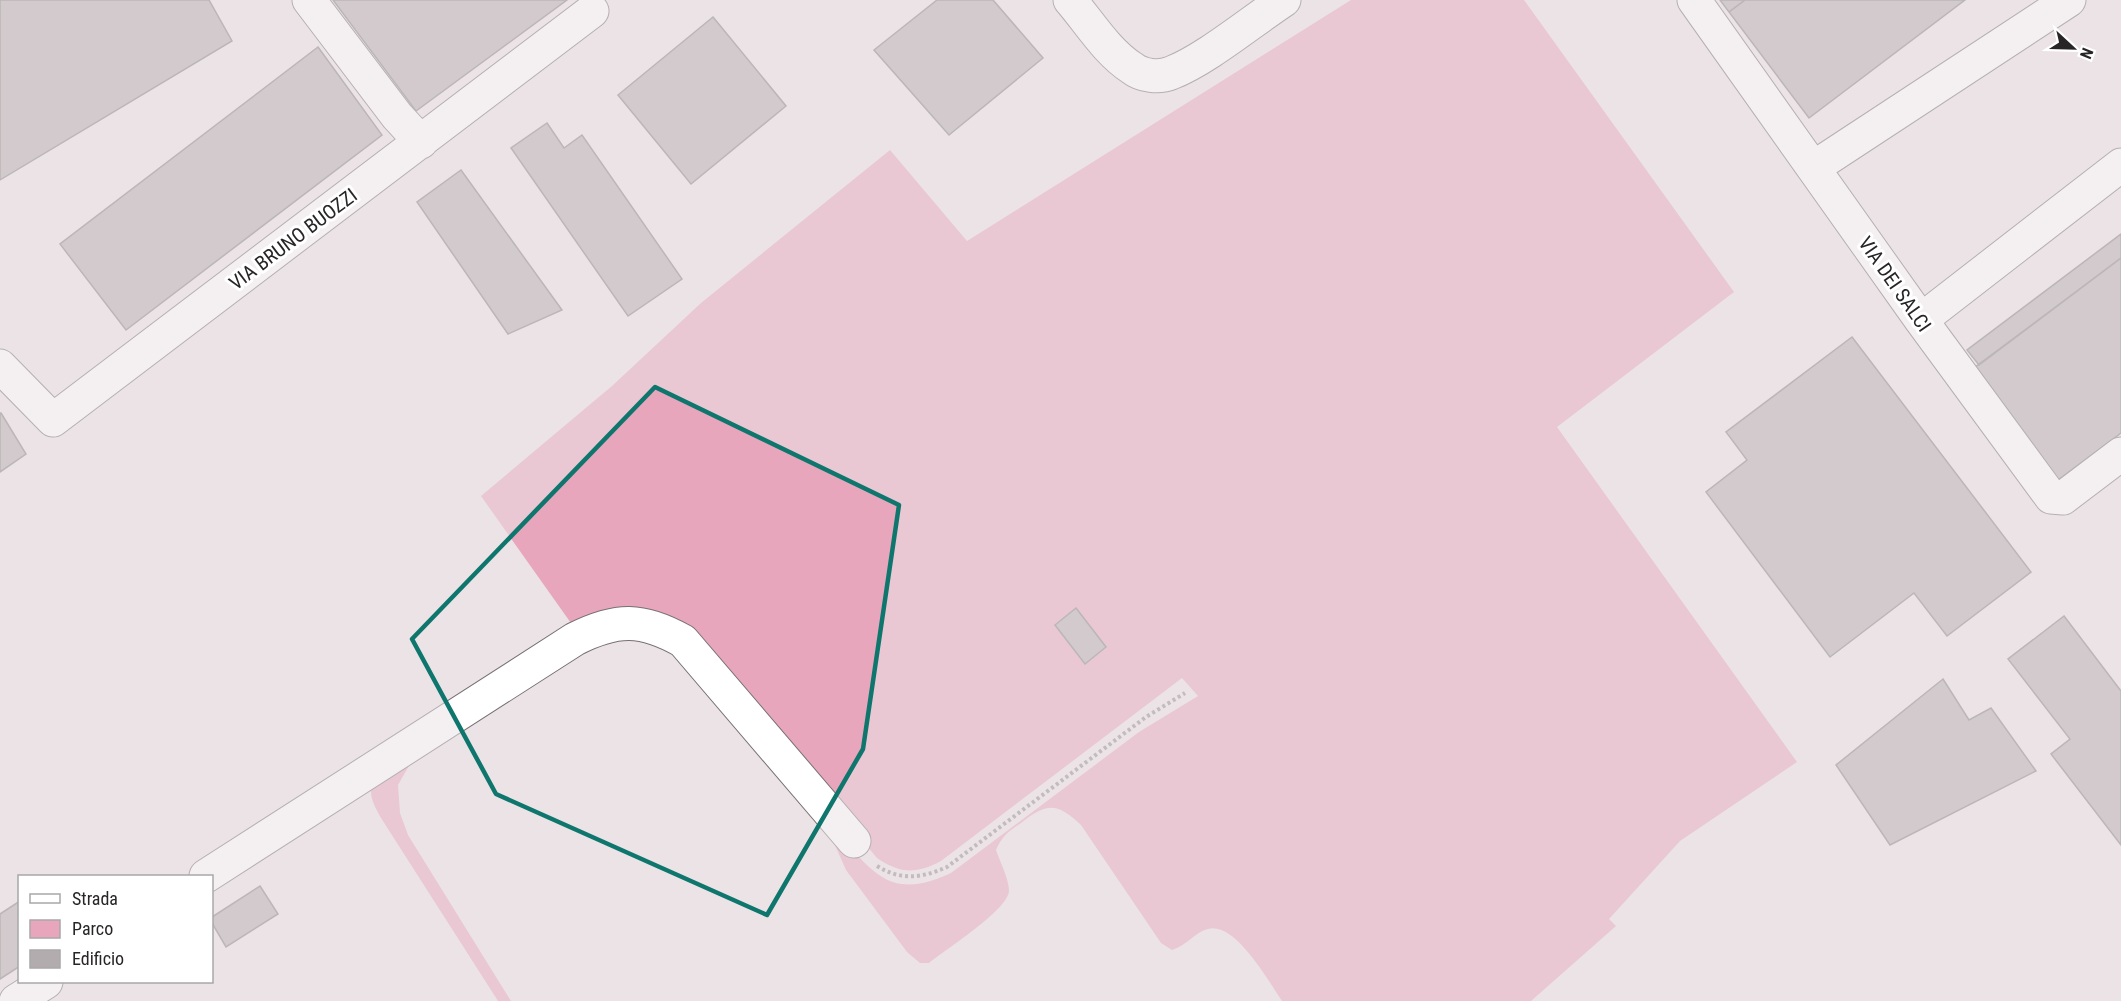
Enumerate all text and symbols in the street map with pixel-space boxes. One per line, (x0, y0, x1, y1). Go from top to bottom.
north arrow (2043, 18, 2103, 78)
text: N (2076, 45, 2097, 62)
street label: VIA BRUNO BUOZZI (224, 183, 362, 295)
street label: VIA DEI SALCI (1853, 232, 1937, 336)
legend (18, 875, 213, 983)
text: Strada (72, 888, 118, 909)
text: Parco (72, 918, 113, 939)
text: Edificio (72, 948, 124, 969)

